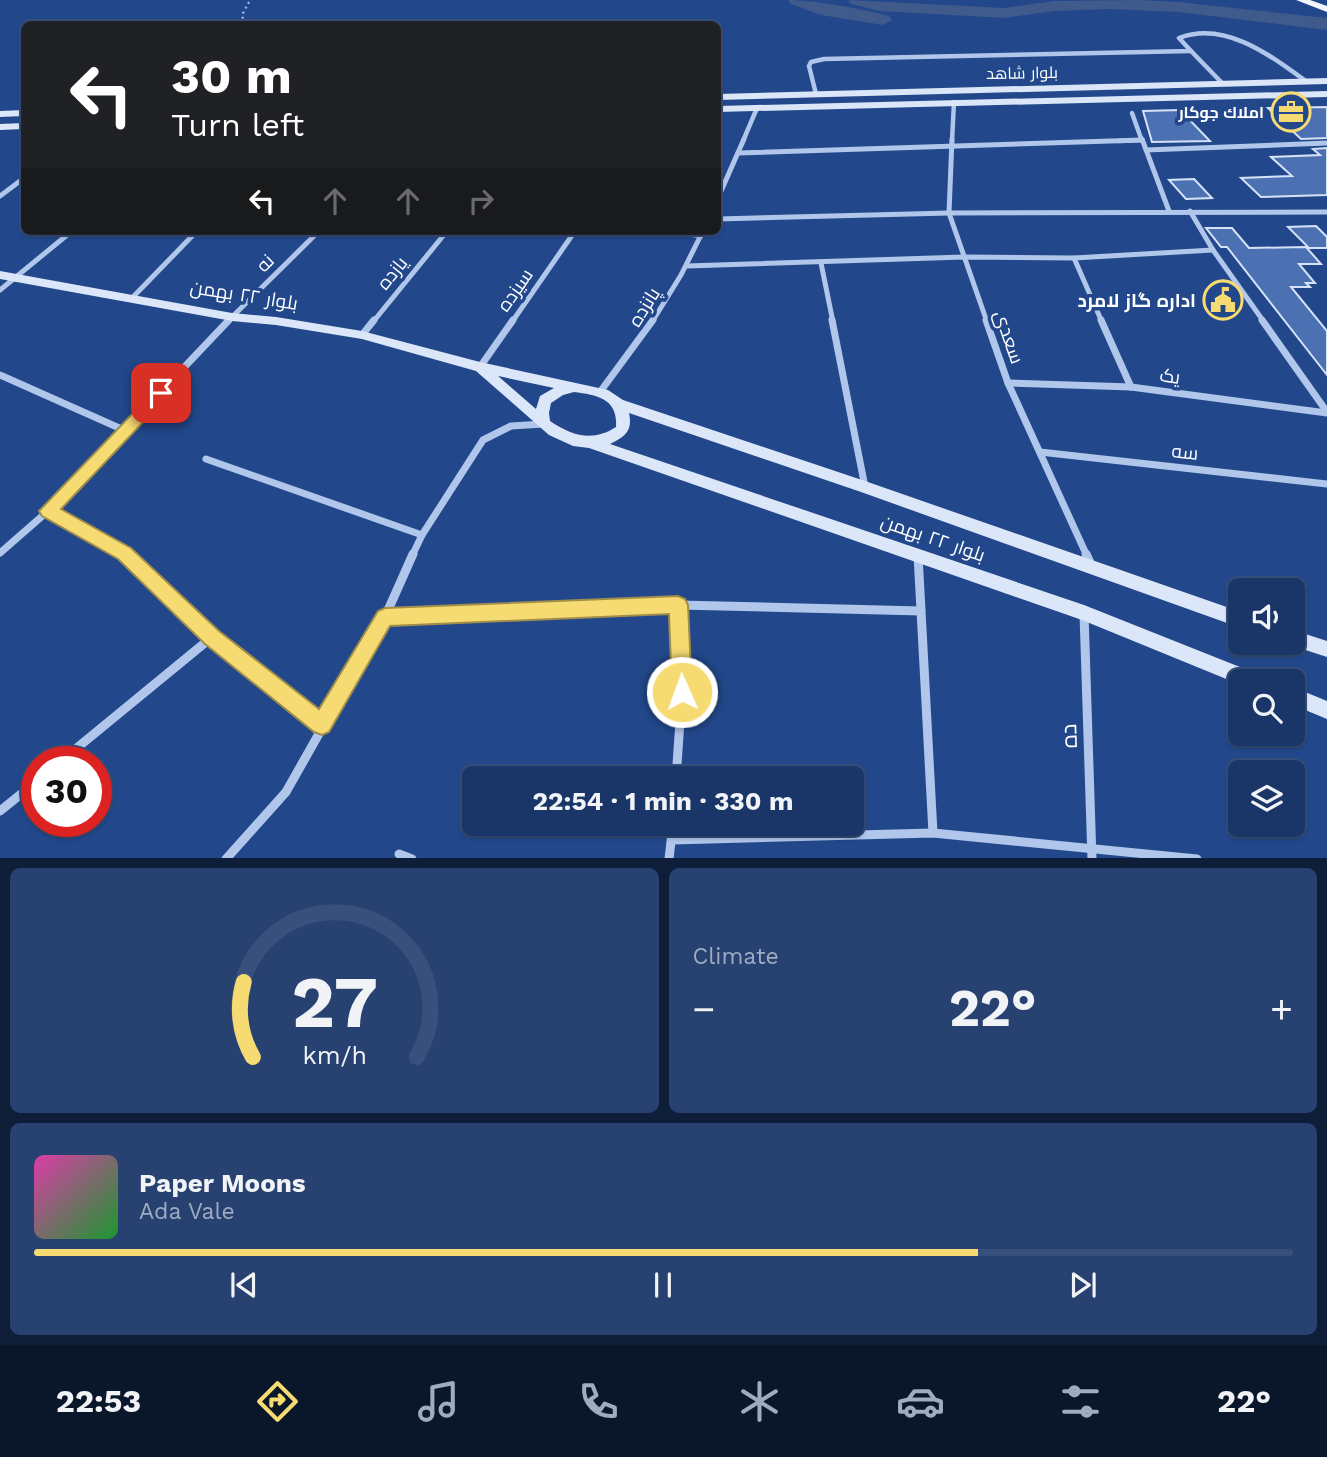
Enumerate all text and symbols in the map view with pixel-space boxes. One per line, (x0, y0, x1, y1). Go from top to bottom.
text: 30 m (171, 47, 292, 105)
icon: left (56, 49, 147, 140)
street label: بلوار شاهد (986, 63, 1058, 83)
office icon: املاك جوكار (1270, 91, 1312, 133)
place label: املاك جوكار (1177, 103, 1264, 122)
text: Turn left (171, 106, 304, 144)
icon: left (243, 182, 281, 220)
icon: ahead (316, 182, 354, 220)
icon: ahead (389, 182, 427, 220)
icon: right (462, 182, 500, 220)
street label: نه (251, 249, 279, 277)
street label: یازده (372, 252, 412, 294)
street label: سیزده (492, 264, 538, 316)
street label: بلوار ۲۲ بهمن (189, 275, 299, 315)
public building icon: اداره گاز لامرد (1202, 279, 1244, 321)
street label: پانزده (623, 283, 666, 331)
place label: اداره گاز لامرد (1077, 289, 1196, 313)
street label: سعدی (989, 307, 1029, 367)
pin (131, 363, 191, 423)
street label: یک (1158, 363, 1182, 389)
icon: arrive (142, 374, 180, 412)
street label: سه (1171, 439, 1199, 465)
street label: بلوار ۲۲ بهمن (878, 509, 988, 567)
map controls (1228, 578, 1305, 837)
button: sound (1228, 578, 1305, 655)
position arrow (645, 655, 719, 729)
button: search (1228, 669, 1305, 746)
street label: ده (1055, 723, 1083, 749)
speed limit sign: 30 (21, 746, 112, 837)
button: layers (1228, 760, 1305, 837)
text: 22:54 · 1 min · 330 m (533, 786, 793, 816)
text: Climate (693, 943, 779, 970)
text: 27 (291, 959, 377, 1045)
text: 22° (949, 978, 1037, 1039)
text: − (693, 987, 715, 1031)
text: + (1270, 987, 1293, 1031)
text: km/h (302, 1040, 366, 1069)
text: Paper Moons (139, 1168, 306, 1198)
text: Ada Vale (139, 1198, 235, 1225)
icon: previous (225, 1266, 263, 1304)
icon: pause (644, 1266, 682, 1304)
icon: next (1064, 1266, 1102, 1304)
icon: directions (253, 1377, 302, 1426)
icon: music (414, 1377, 463, 1426)
icon: phone (574, 1377, 623, 1426)
icon: climate (735, 1377, 784, 1426)
icon: car (896, 1377, 945, 1426)
icon: filters (1056, 1377, 1105, 1426)
text: 22:53 (56, 1382, 141, 1420)
text: 22° (1217, 1382, 1271, 1420)

